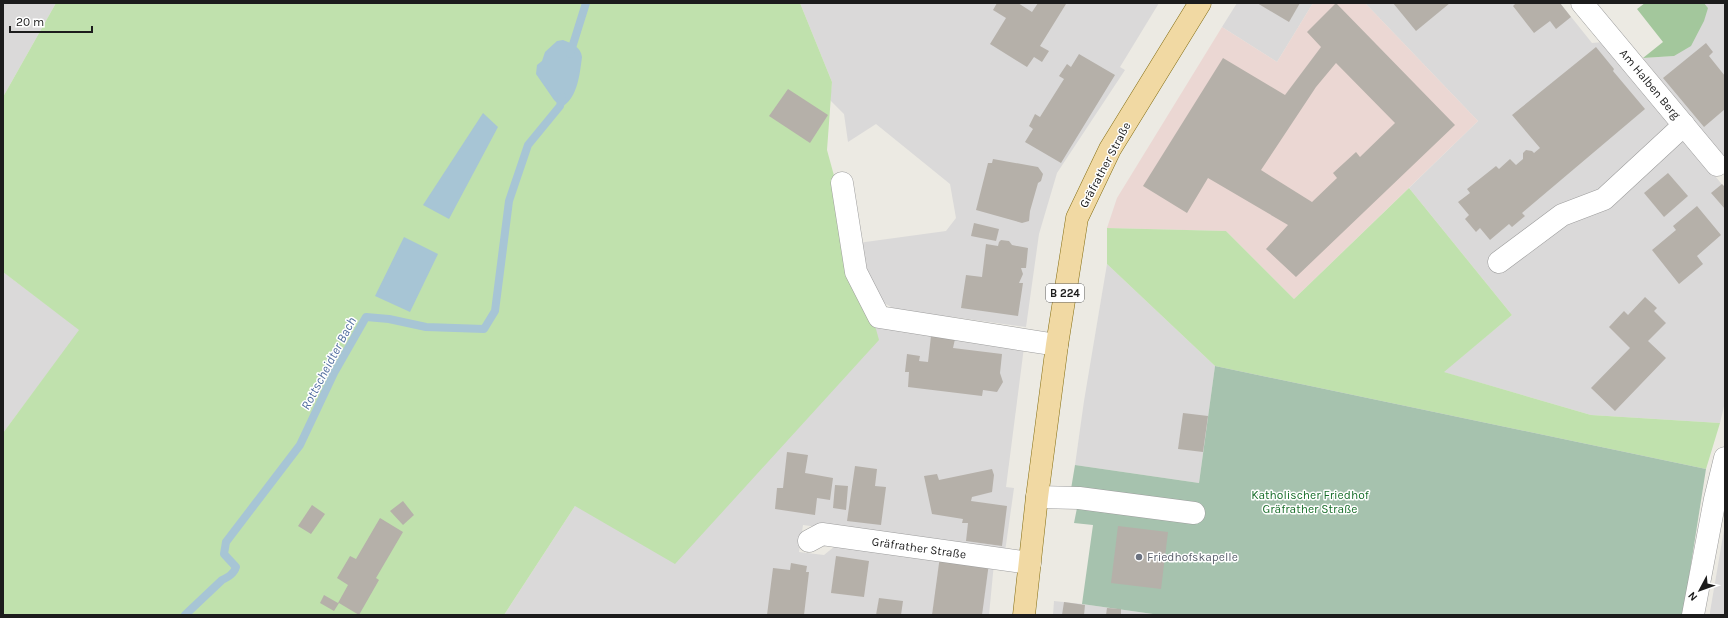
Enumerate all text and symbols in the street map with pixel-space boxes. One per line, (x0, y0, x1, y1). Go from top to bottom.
scale bar (10, 8, 92, 34)
text: 20 m (16, 15, 44, 29)
street label: Am Halben Berg (1617, 46, 1683, 122)
street label: Gräfrather Straße (1077, 120, 1133, 210)
road number: B 224 (1046, 284, 1084, 302)
water label: Rottscheidter Bach (298, 314, 359, 412)
park label: Katholischer Friedhof Gräfrather Straße (1251, 488, 1370, 516)
street label: Gräfrather Straße (871, 534, 967, 562)
place label: Friedhofskapelle (1147, 550, 1238, 564)
marker: Friedhofskapelle (1134, 552, 1144, 562)
north arrow (1680, 570, 1720, 610)
text: N (1685, 589, 1700, 603)

